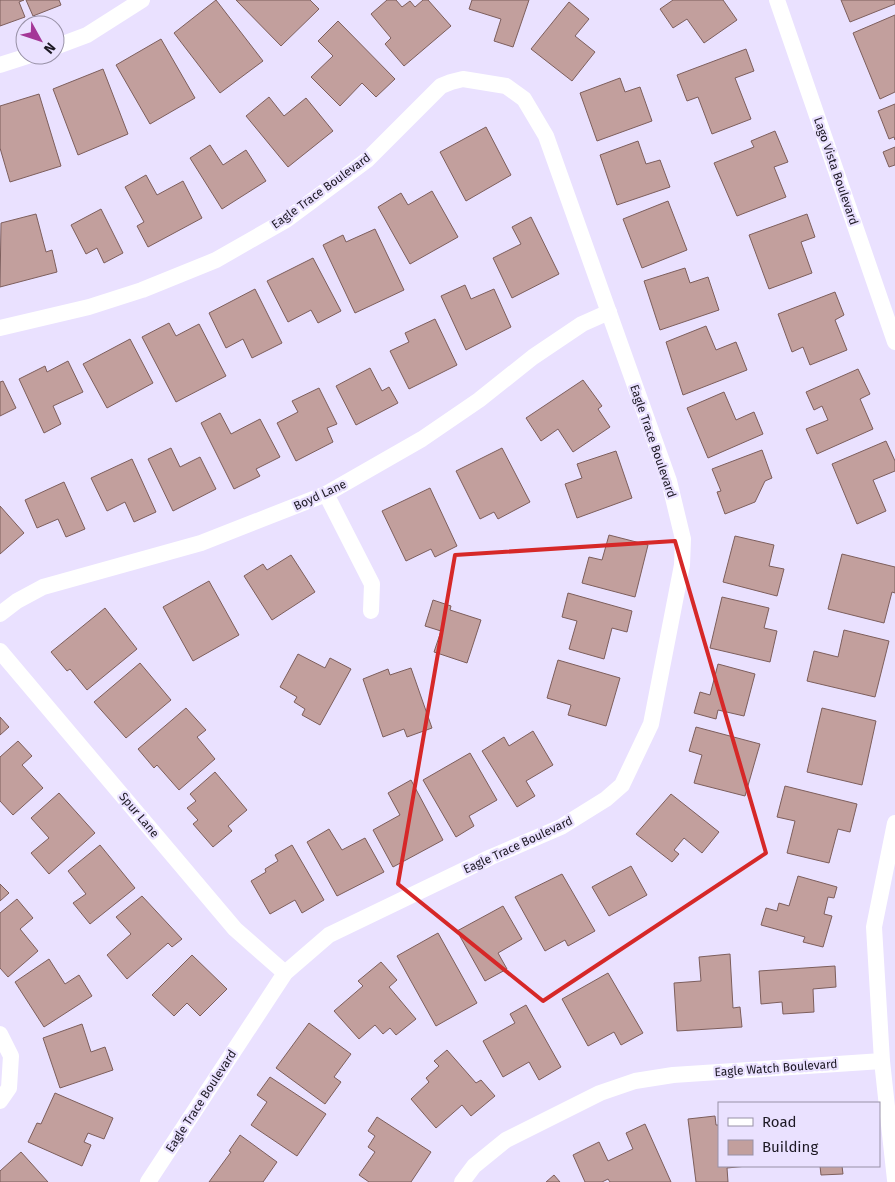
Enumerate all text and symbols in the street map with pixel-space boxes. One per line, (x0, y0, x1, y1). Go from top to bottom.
north arrow (15, 15, 65, 65)
text: N (40, 39, 59, 57)
street label: Lago Vista Boulevard (811, 115, 861, 227)
street label: Eagle Trace Boulevard (269, 150, 373, 232)
street label: Eagle Trace Boulevard (627, 383, 679, 499)
street label: Boyd Lane (291, 477, 349, 513)
street label: Spur Lane (116, 790, 162, 840)
street label: Eagle Trace Boulevard (461, 814, 575, 876)
street label: Eagle Trace Boulevard (163, 1047, 239, 1155)
street label: Eagle Watch Boulevard (714, 1057, 838, 1079)
legend (718, 1102, 880, 1167)
text: Road (762, 1113, 797, 1131)
text: Building (762, 1138, 818, 1156)

